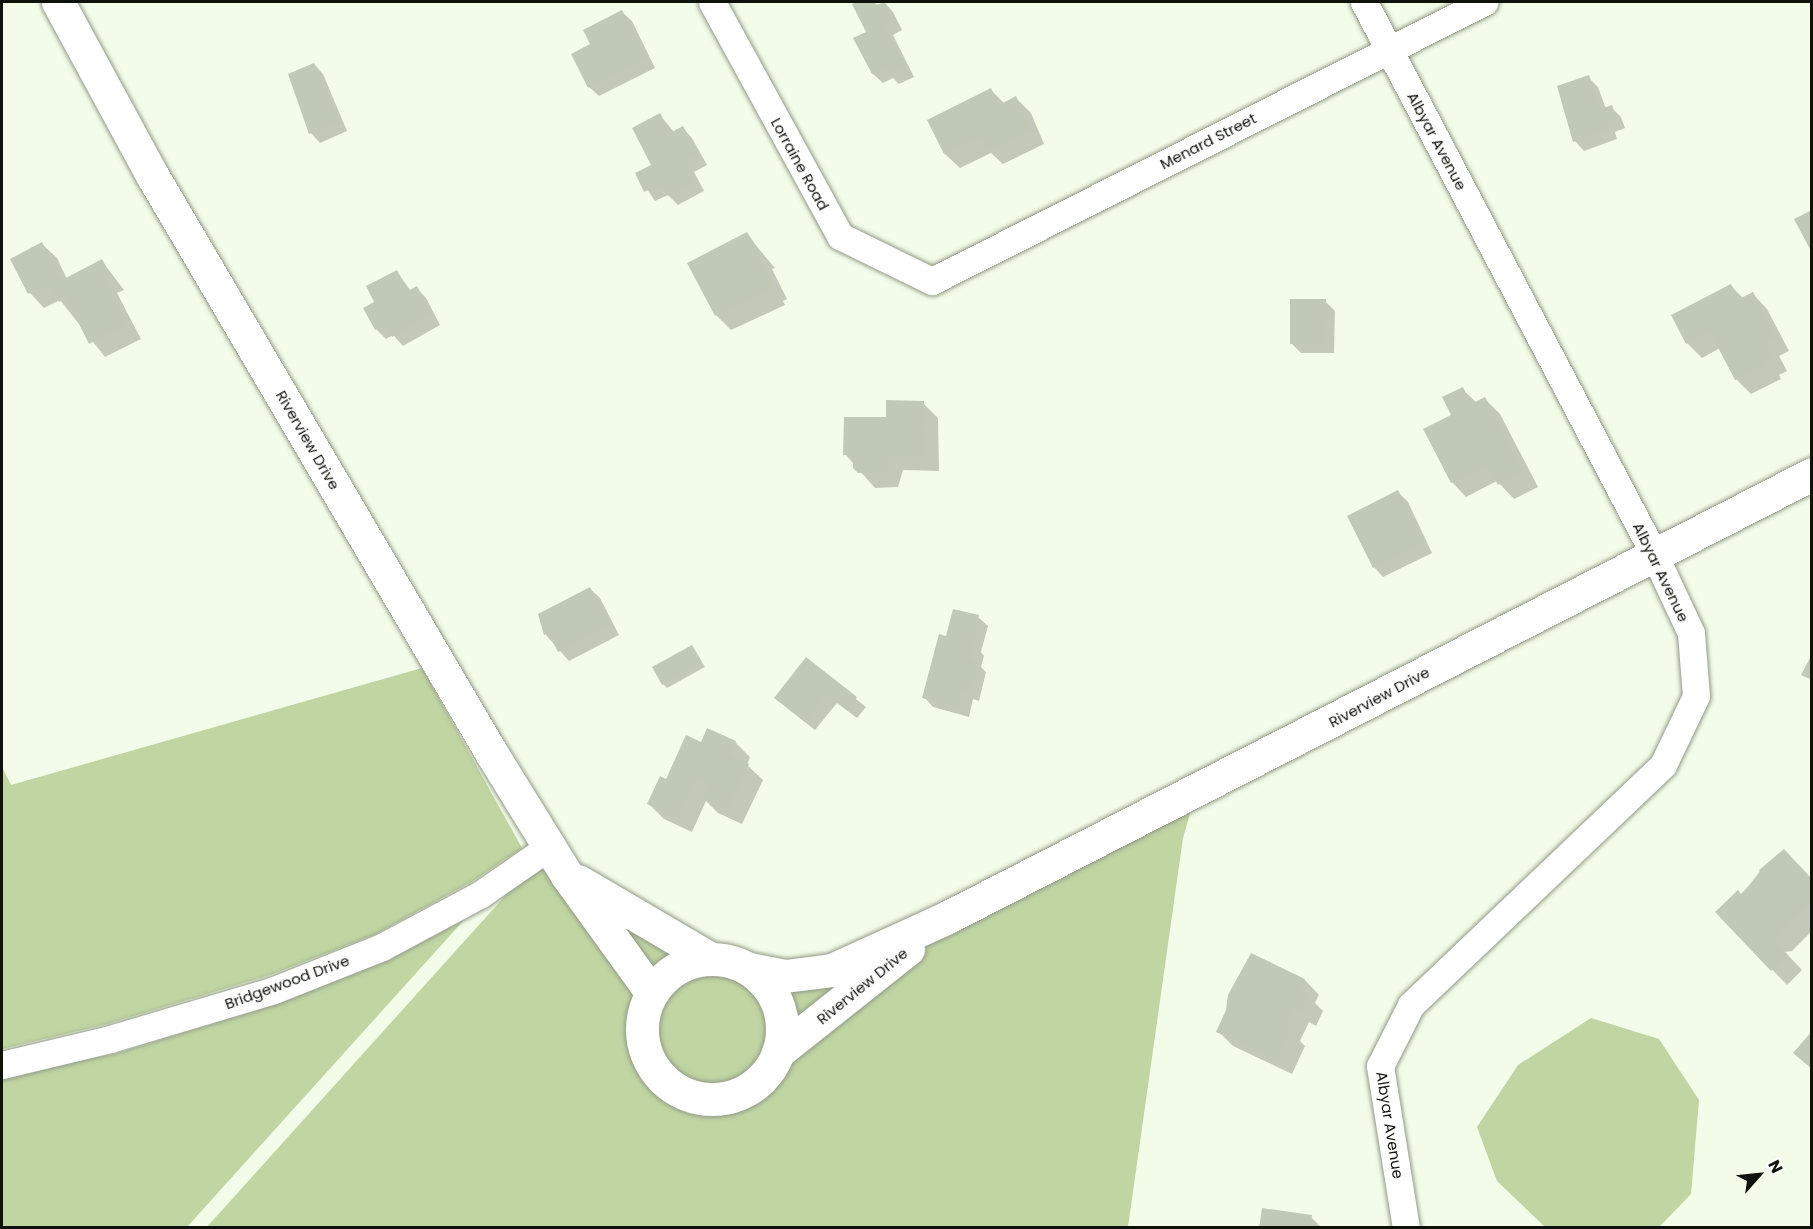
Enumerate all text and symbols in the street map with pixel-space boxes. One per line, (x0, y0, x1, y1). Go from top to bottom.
street label: Albyar Avenue (1404, 89, 1470, 193)
street label: Menard Street (1157, 109, 1259, 173)
street label: Lorraine Road (767, 115, 833, 213)
street label: Riverview Drive (272, 387, 344, 493)
street label: Albyar Avenue (1629, 519, 1693, 625)
street label: Riverview Drive (1326, 663, 1432, 731)
street label: Riverview Drive (813, 944, 911, 1028)
street label: Bridgewood Drive (222, 951, 352, 1013)
street label: Albyar Avenue (1373, 1070, 1407, 1180)
north arrow (1729, 1145, 1789, 1205)
text: N (1762, 1156, 1788, 1177)

